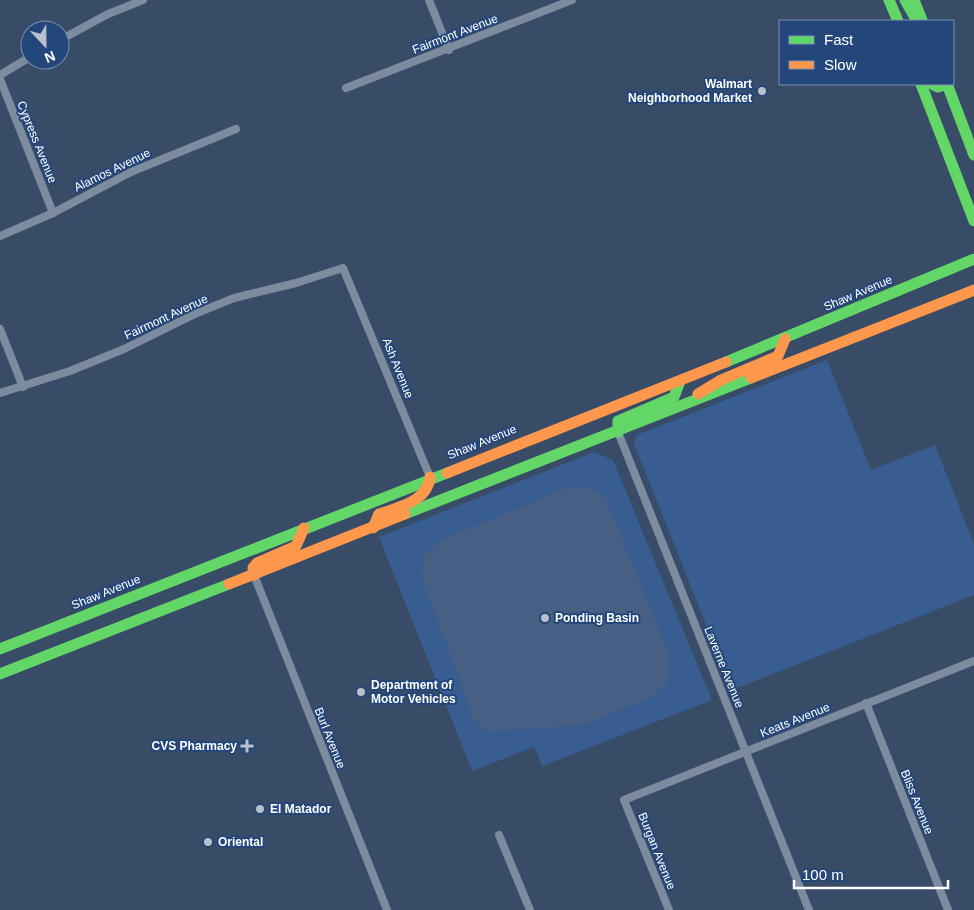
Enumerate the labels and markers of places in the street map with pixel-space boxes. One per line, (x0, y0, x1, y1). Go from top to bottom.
place label: Walmart Neighborhood Market (628, 77, 752, 105)
marker: Walmart Neighborhood Market (756, 85, 768, 97)
place label: Ponding Basin (555, 611, 639, 625)
marker: Ponding Basin (539, 612, 551, 624)
place label: Department of Motor Vehicles (371, 678, 456, 706)
marker: Department of Motor Vehicles (355, 686, 367, 698)
place label: CVS Pharmacy (152, 739, 237, 753)
marker: CVS Pharmacy (241, 740, 253, 752)
place label: El Matador (270, 802, 332, 816)
marker: El Matador (254, 803, 266, 815)
place label: Oriental (218, 835, 263, 849)
marker: Oriental (202, 836, 214, 848)

